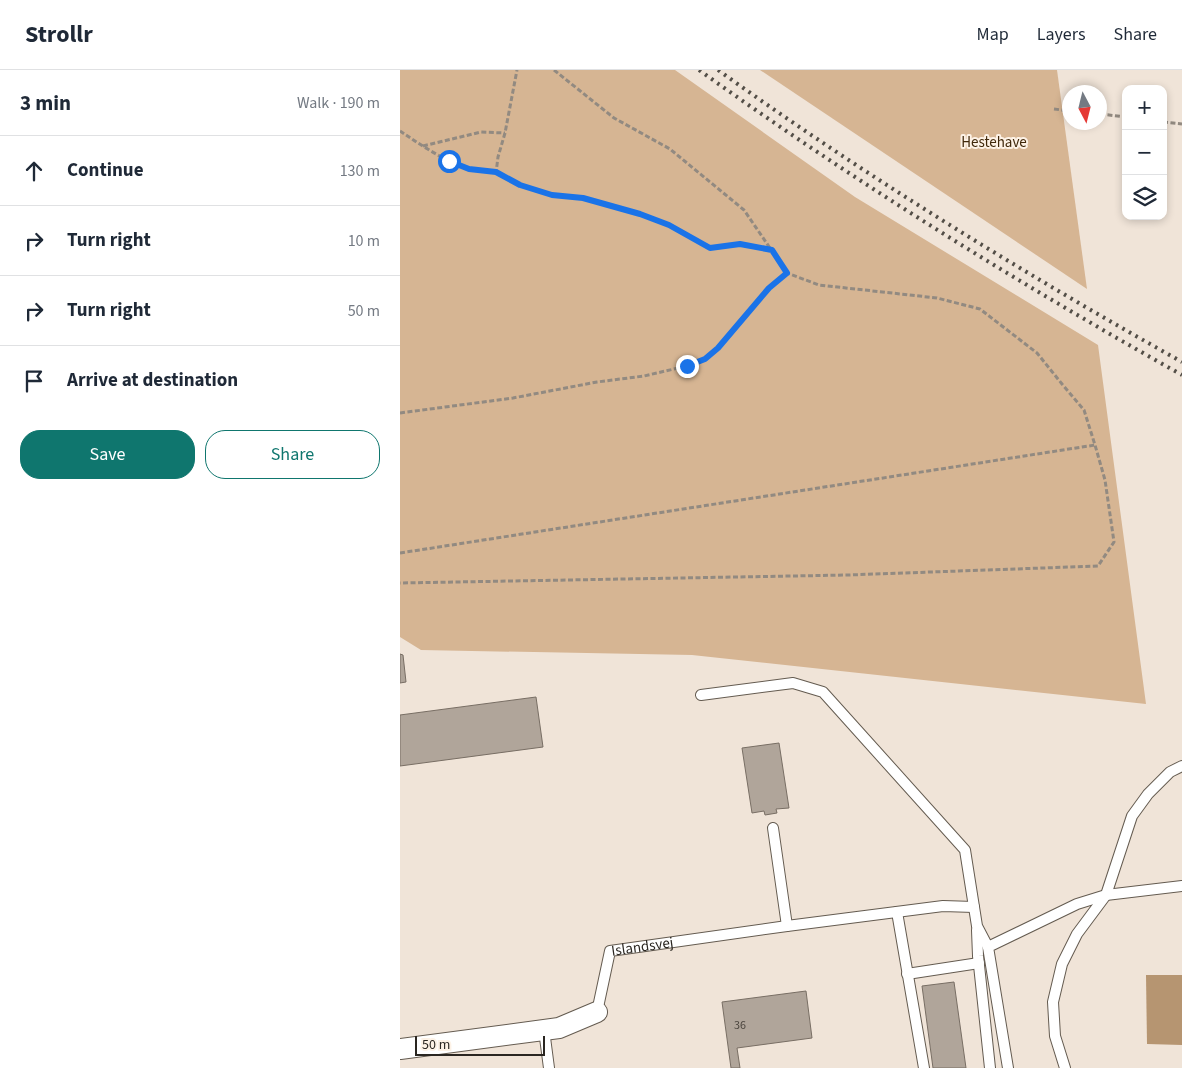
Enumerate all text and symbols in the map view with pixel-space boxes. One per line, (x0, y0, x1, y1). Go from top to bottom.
text: Strollr (25, 17, 93, 52)
text: Map (977, 22, 1009, 47)
text: Layers (1037, 22, 1086, 47)
text: Share (1114, 22, 1157, 47)
north arrow (1062, 85, 1107, 130)
map controls (1122, 85, 1167, 220)
button: + (1122, 85, 1167, 130)
text: 3 min (20, 88, 71, 118)
text: Walk · 190 m (297, 92, 380, 114)
button: − (1122, 130, 1167, 175)
park label: Hestehave (961, 132, 1027, 153)
route start (438, 150, 461, 173)
icon: ahead (20, 157, 48, 185)
text: Continue (67, 157, 144, 184)
text: 130 m (340, 160, 380, 182)
button: layers (1122, 175, 1167, 220)
icon: right (20, 227, 48, 255)
text: Turn right (67, 227, 151, 254)
text: 10 m (348, 230, 380, 252)
icon: right (20, 297, 48, 325)
text: Turn right (67, 297, 151, 324)
text: 50 m (348, 300, 380, 322)
route end (676, 355, 699, 378)
icon: arrive (20, 367, 48, 395)
text: Arrive at destination (67, 367, 238, 394)
button: Save (20, 430, 195, 479)
button: Share (205, 430, 380, 479)
street label: Islandsvej (610, 932, 675, 962)
house number: 36 (734, 1017, 746, 1034)
scale bar (415, 1033, 545, 1056)
text: 50 m (422, 1035, 450, 1055)

